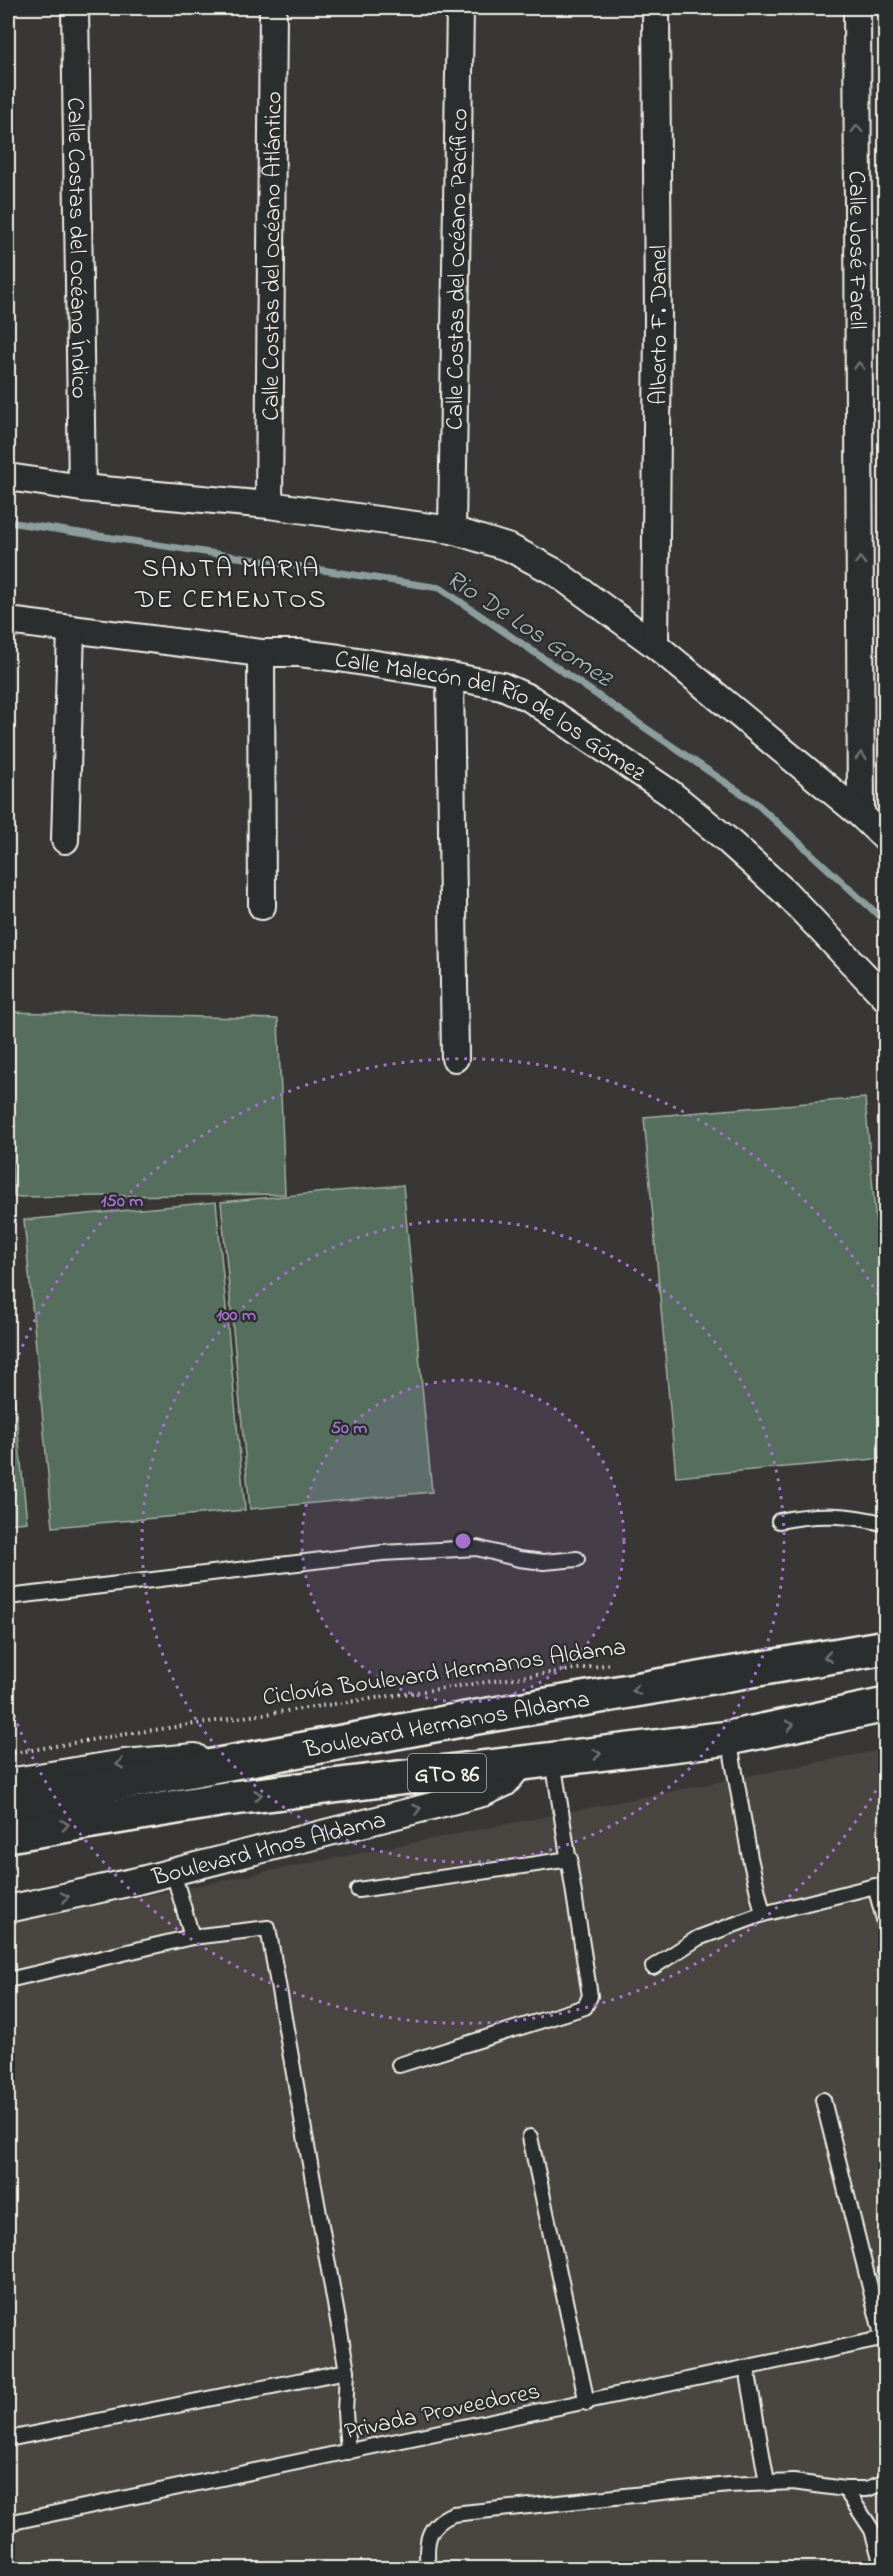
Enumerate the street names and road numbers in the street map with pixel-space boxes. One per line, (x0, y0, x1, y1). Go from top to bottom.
street label: Calle Costas del Océano Atlántico (255, 91, 292, 421)
street label: Calle Costas del Océano Índico (56, 97, 96, 399)
street label: Calle Costas del Océano Pacífico (439, 108, 478, 430)
street label: Calle José Farell (838, 170, 874, 330)
street label: Alberto F. Danel (642, 245, 678, 405)
street label: Calle Malecón del Río de los Gómez (332, 643, 653, 792)
street label: Ciclovía Boulevard Hermanos Aldama (260, 1631, 628, 1716)
street label: Boulevard Hermanos Aldama (300, 1683, 593, 1769)
road number: GTO 86 (408, 1754, 486, 1792)
street label: Boulevard Hnos Aldama (148, 1803, 390, 1897)
street label: Privada Proveedores (341, 2375, 544, 2450)

